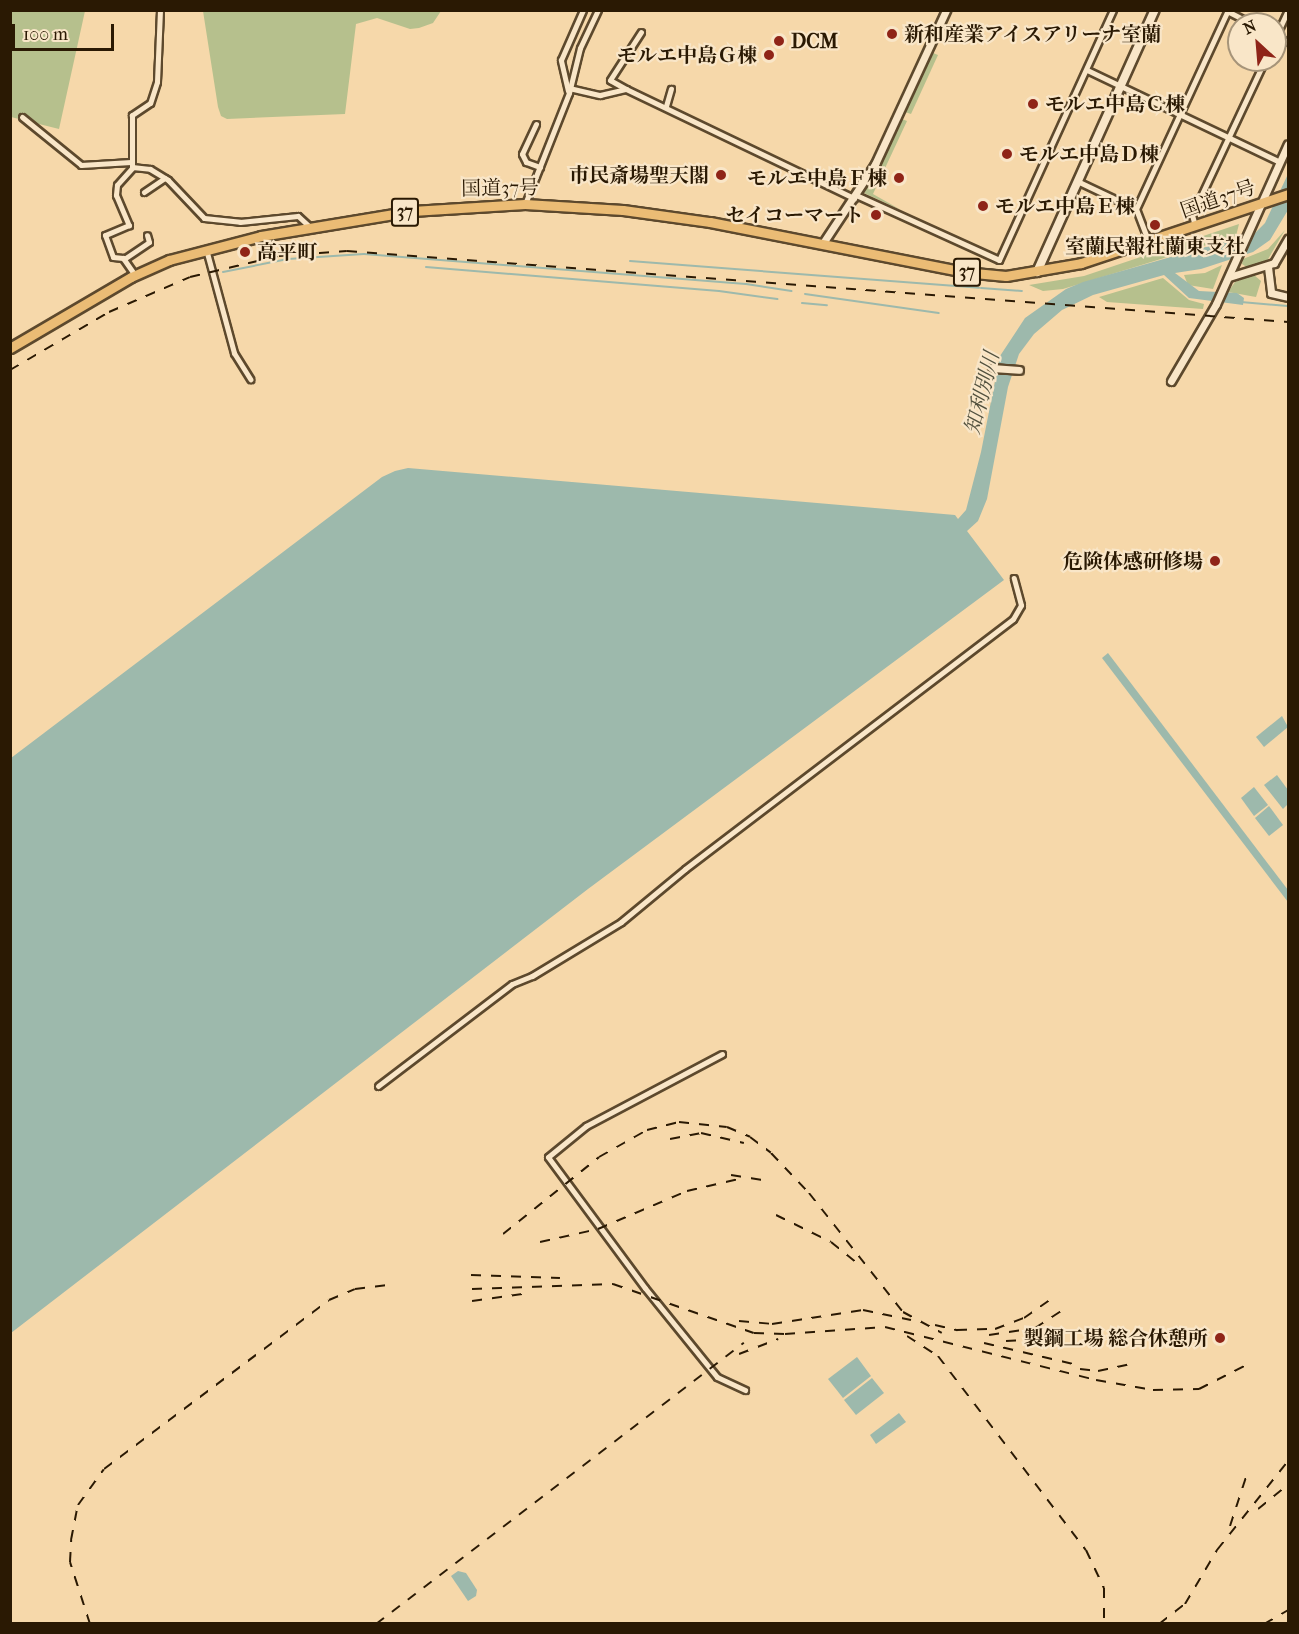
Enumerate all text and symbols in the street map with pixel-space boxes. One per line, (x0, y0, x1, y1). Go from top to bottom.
scale bar (15, 12, 117, 50)
north arrow (1227, 12, 1287, 72)
text: N (1240, 16, 1259, 38)
place label: 新和産業アイスアリーナ室蘭 (904, 22, 1164, 46)
text: 100 m (23, 24, 68, 45)
marker: 新和産業アイスアリーナ室蘭 (885, 27, 899, 41)
place label: DCM (791, 29, 838, 53)
marker: DCM (772, 34, 786, 48)
place label: モルエ中島Ｇ棟 (617, 43, 757, 67)
marker: モルエ中島Ｇ棟 (762, 48, 776, 62)
place label: モルエ中島Ｃ棟 (1045, 92, 1185, 116)
marker: モルエ中島Ｃ棟 (1026, 97, 1040, 111)
place label: モルエ中島Ｄ棟 (1019, 142, 1159, 166)
marker: モルエ中島Ｄ棟 (1000, 147, 1014, 161)
place label: 市民斎場聖天閣 (569, 163, 709, 187)
place label: モルエ中島Ｆ棟 (747, 166, 887, 190)
marker: 市民斎場聖天閣 (714, 168, 728, 182)
marker: モルエ中島Ｆ棟 (892, 171, 906, 185)
street label: 国道37号 (461, 175, 539, 201)
street label: 国道37号 (1177, 175, 1259, 223)
place label: モルエ中島Ｅ棟 (995, 194, 1135, 218)
road number: 37 (390, 197, 420, 227)
marker: モルエ中島Ｅ棟 (976, 199, 990, 213)
place label: セイコーマート (724, 203, 864, 227)
marker: セイコーマート (869, 208, 883, 222)
marker: 室蘭民報社蘭東支社 (1148, 218, 1162, 232)
place label: 室蘭民報社蘭東支社 (1065, 234, 1245, 258)
place label: 高平町 (257, 240, 317, 264)
marker: 高平町 (238, 245, 252, 259)
road number: 37 (952, 257, 982, 287)
water label: 知利別川 (960, 349, 1004, 437)
place label: 危険体感研修場 (1063, 549, 1203, 573)
marker: 危険体感研修場 (1208, 554, 1222, 568)
place label: 製鋼工場 総合休憩所 (1024, 1326, 1208, 1350)
marker: 製鋼工場 総合休憩所 (1213, 1331, 1227, 1345)

